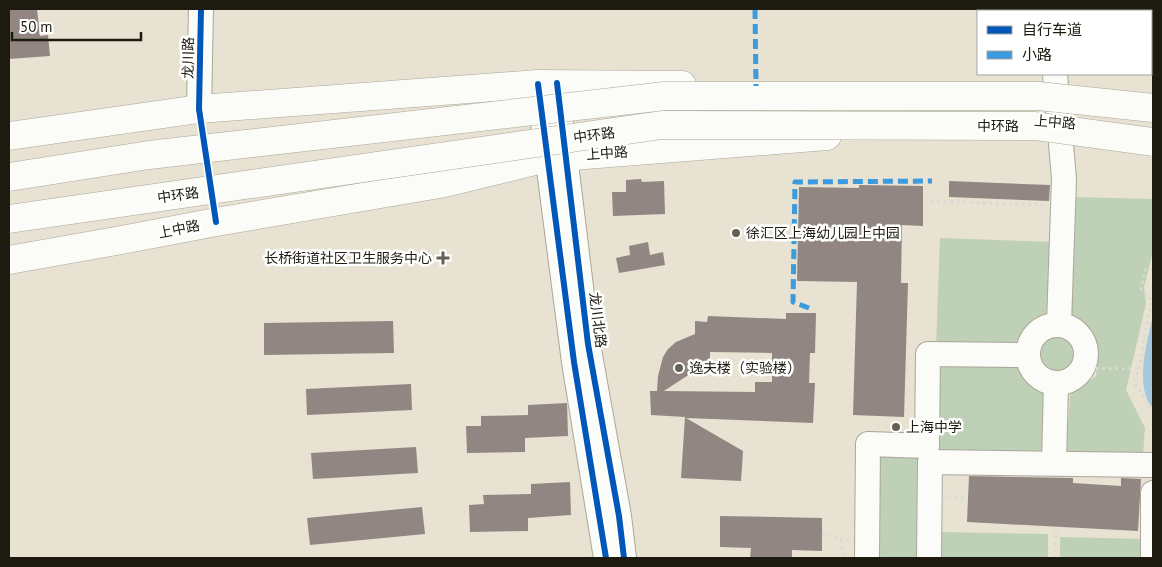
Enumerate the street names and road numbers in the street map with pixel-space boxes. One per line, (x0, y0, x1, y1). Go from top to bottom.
street label: 龙川路 (179, 37, 197, 79)
street label: 上中路 (1033, 111, 1077, 133)
street label: 中环路 (977, 117, 1019, 135)
street label: 中环路 (572, 123, 616, 147)
street label: 上中路 (585, 143, 629, 163)
street label: 中环路 (156, 183, 200, 207)
street label: 上中路 (157, 216, 201, 242)
street label: 龙川北路 (586, 291, 610, 349)

